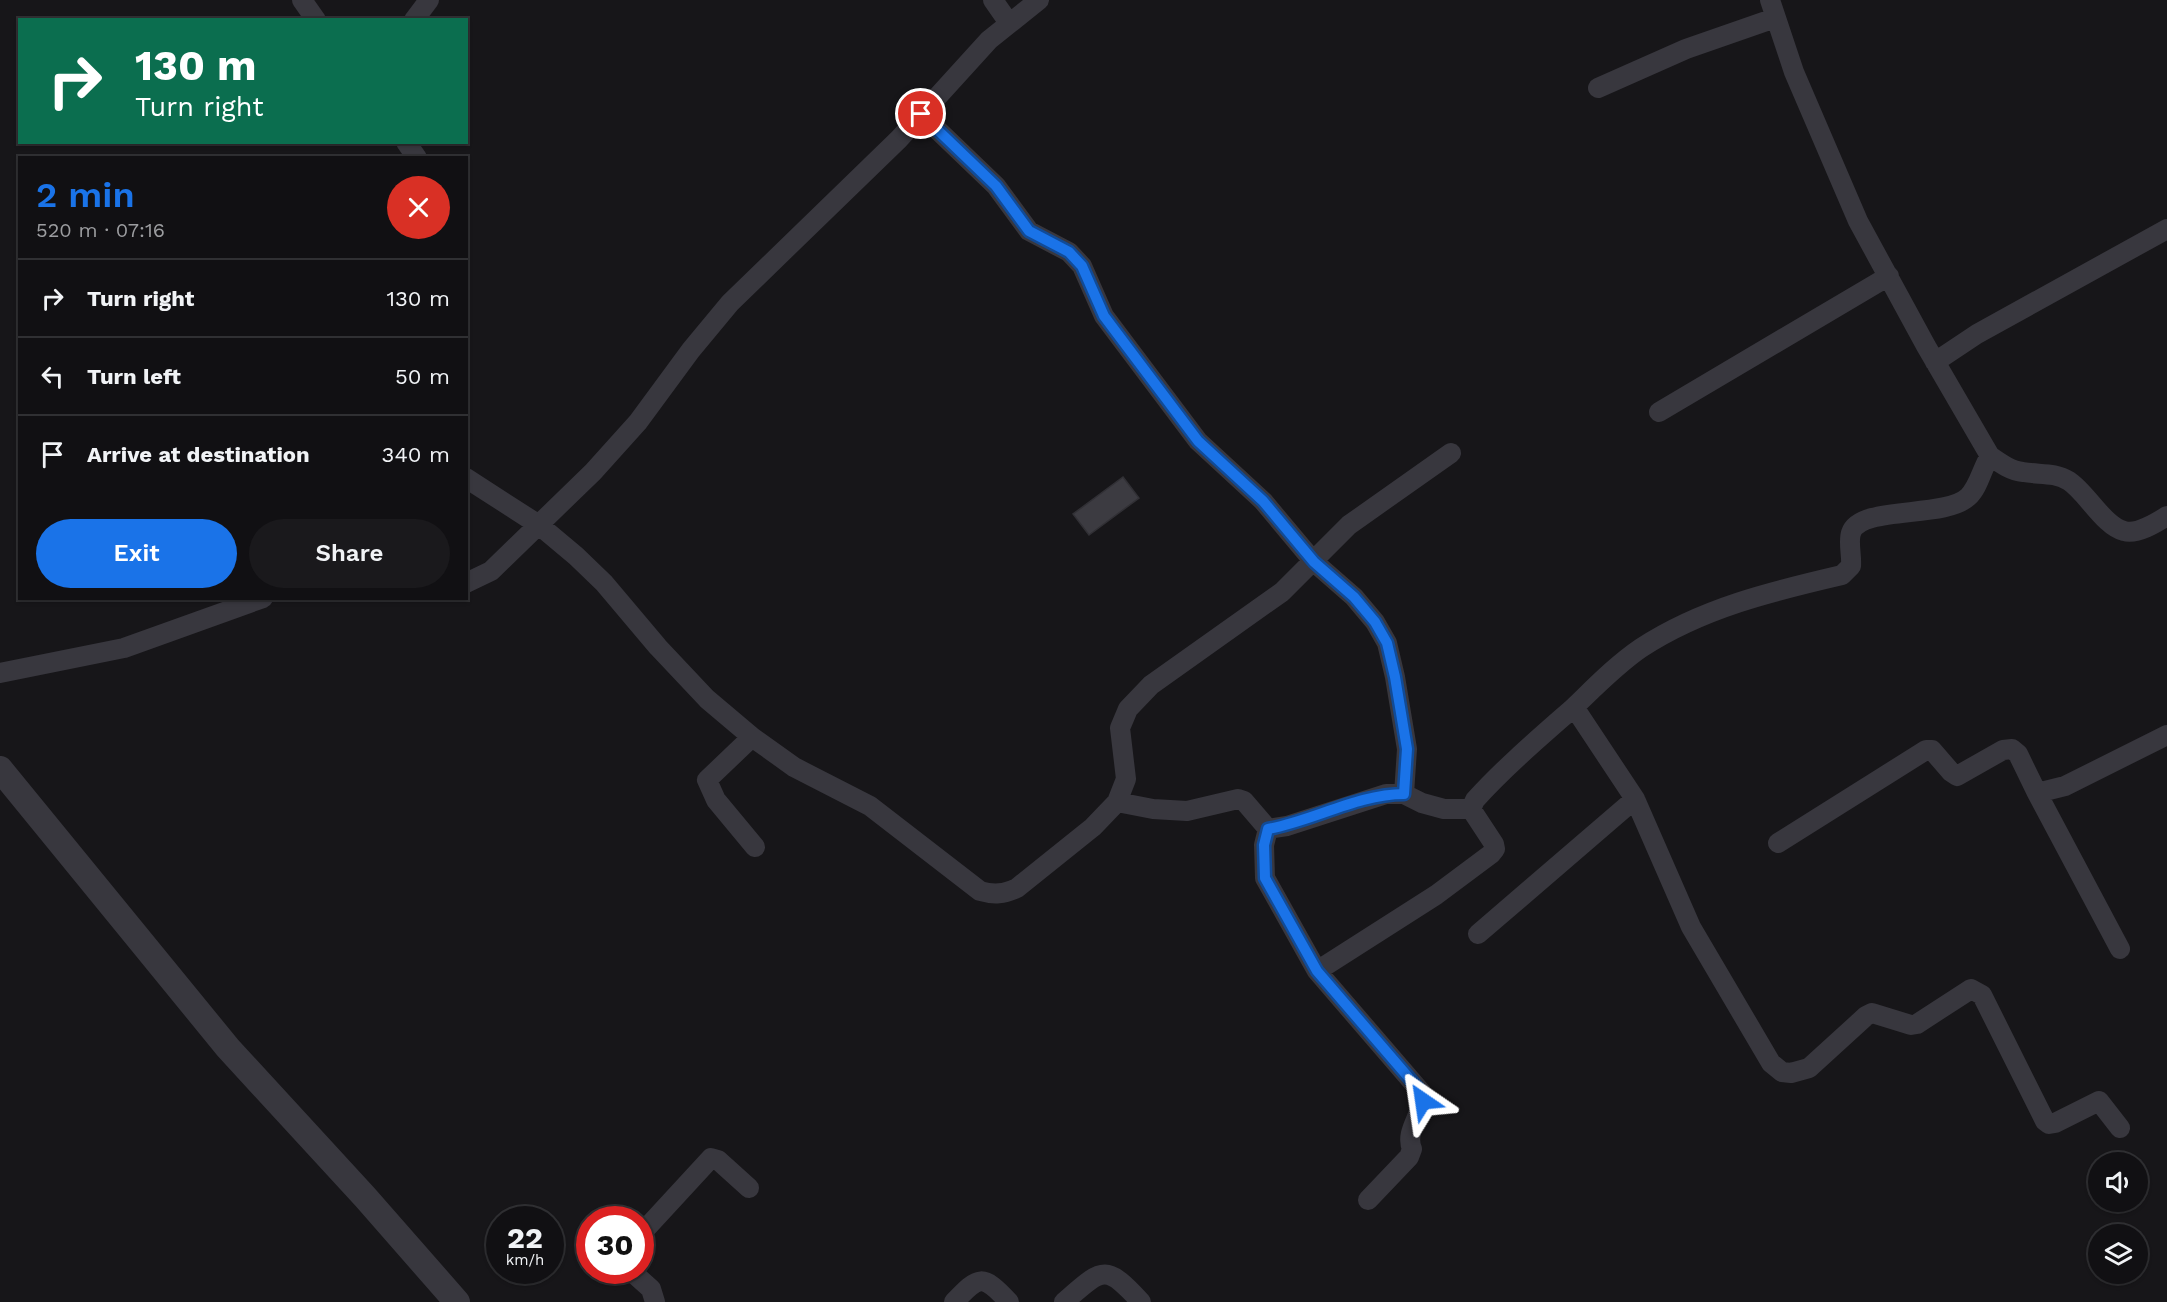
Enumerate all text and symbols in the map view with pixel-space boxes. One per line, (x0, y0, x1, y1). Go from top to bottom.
text: 130 m (135, 41, 257, 90)
icon: right (36, 42, 114, 120)
pin (895, 88, 946, 139)
text: Turn right (135, 91, 264, 123)
icon: arrive (904, 97, 937, 130)
text: 2 min (36, 174, 135, 216)
button: close (387, 176, 450, 239)
text: 520 m · 07:16 (36, 218, 165, 242)
icon: right (36, 282, 69, 315)
text: Turn right (87, 286, 194, 311)
text: 130 m (386, 286, 450, 311)
icon: left (36, 360, 69, 393)
text: Turn left (87, 364, 181, 389)
text: 50 m (395, 364, 450, 389)
icon: arrive (36, 438, 69, 471)
text: Arrive at destination (87, 442, 310, 467)
text: 340 m (382, 442, 450, 467)
button: Exit (36, 519, 237, 588)
button: Share (249, 519, 450, 588)
position arrow (1391, 1069, 1455, 1133)
map controls (2088, 1152, 2148, 1284)
button: sound (2088, 1152, 2148, 1212)
speed limit sign: 30 (576, 1206, 654, 1284)
text: 22 (507, 1220, 543, 1255)
button: layers (2088, 1224, 2148, 1284)
text: km/h (506, 1251, 544, 1269)

